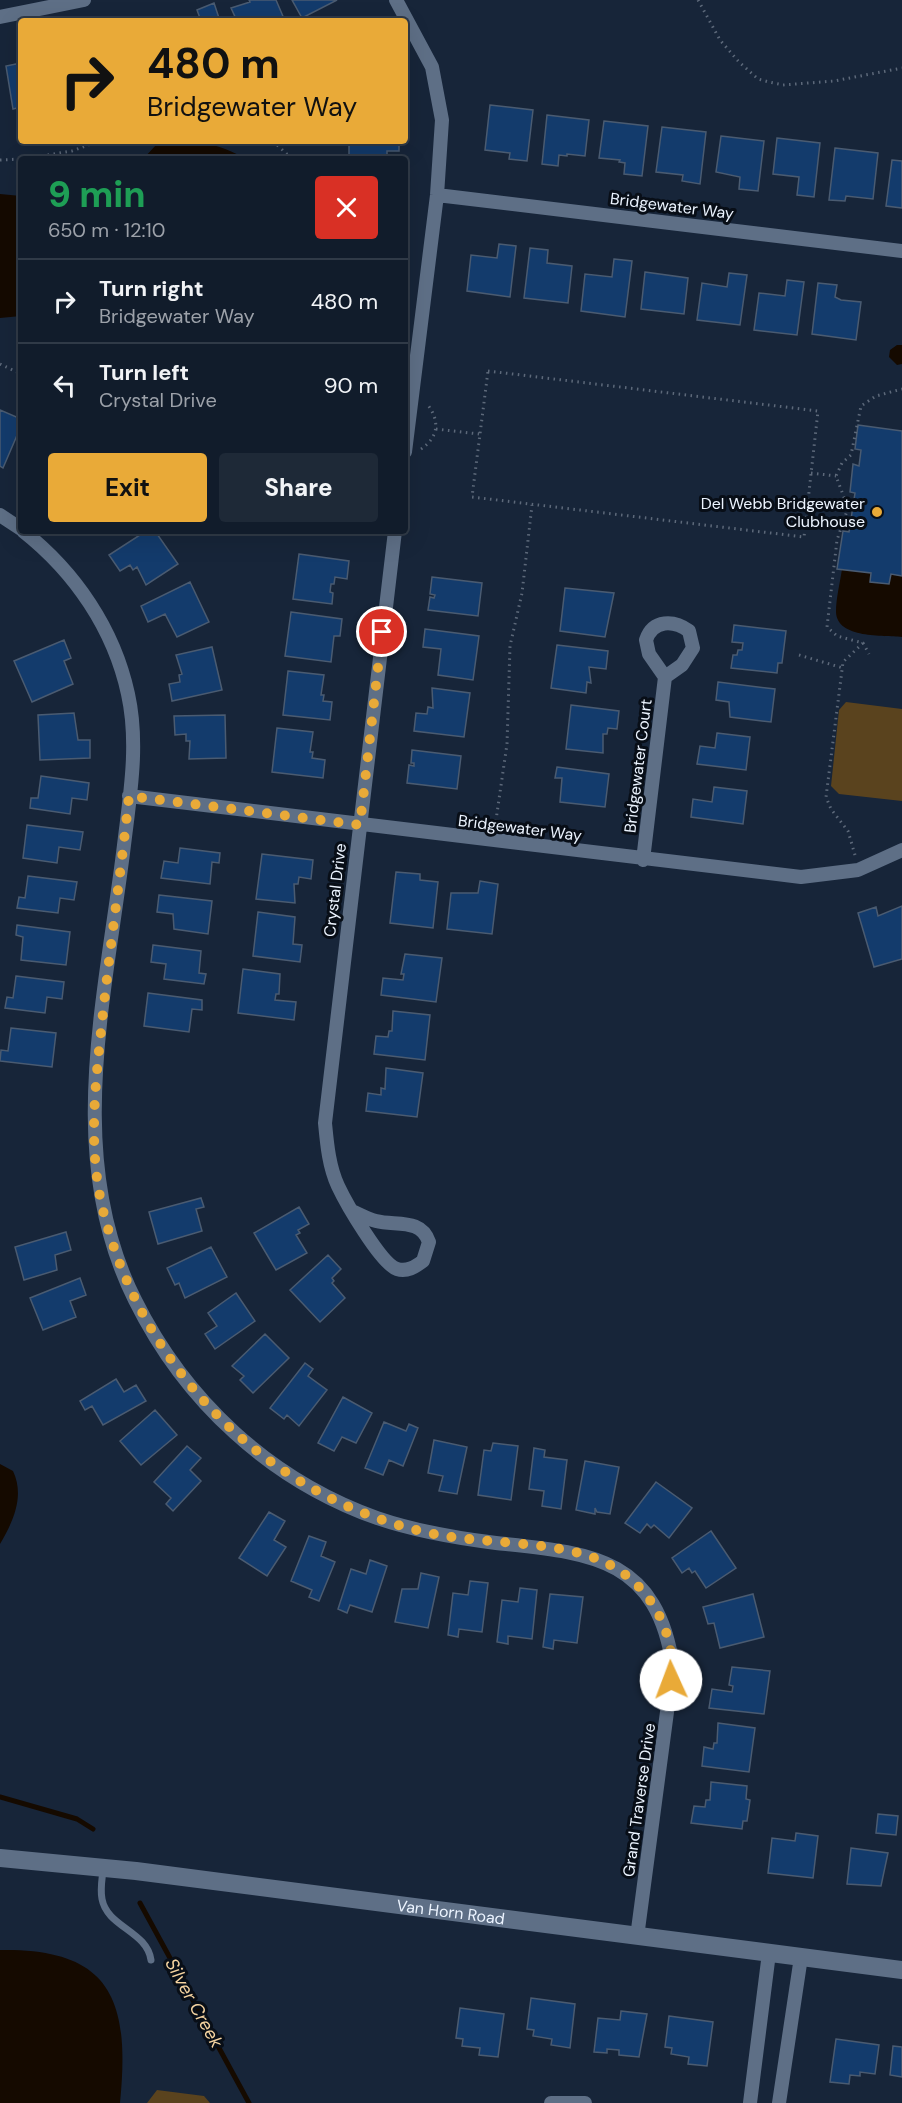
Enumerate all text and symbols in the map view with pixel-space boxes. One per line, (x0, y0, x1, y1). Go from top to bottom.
text: 480 m (147, 36, 280, 91)
icon: right (48, 42, 126, 120)
text: Bridgewater Way (147, 89, 357, 124)
text: 9 min (48, 171, 146, 218)
button: close (315, 176, 378, 239)
street label: Bridgewater Way (609, 188, 735, 224)
text: 650 m · 12:10 (48, 217, 166, 243)
text: Turn right (99, 274, 204, 303)
icon: right (48, 285, 81, 318)
text: 480 m (311, 287, 378, 316)
text: Bridgewater Way (99, 303, 255, 329)
text: Turn left (99, 358, 189, 387)
icon: left (48, 369, 81, 402)
text: 90 m (324, 371, 378, 400)
text: Crystal Drive (99, 387, 217, 413)
button: Exit (48, 453, 207, 522)
button: Share (219, 453, 378, 522)
place label: Del Webb Bridgewater Clubhouse (701, 493, 865, 532)
marker: Del Webb Bridgewater Clubhouse (870, 505, 884, 519)
pin (356, 606, 407, 657)
icon: arrive (365, 615, 398, 648)
street label: Bridgewater Court (619, 698, 657, 834)
street label: Bridgewater Way (457, 810, 583, 846)
street label: Crystal Drive (319, 842, 351, 938)
position arrow (639, 1648, 703, 1712)
street label: Grand Traverse Drive (618, 1722, 660, 1878)
street label: Van Horn Road (395, 1894, 506, 1929)
water label: Silver Creek (159, 1954, 229, 2053)

